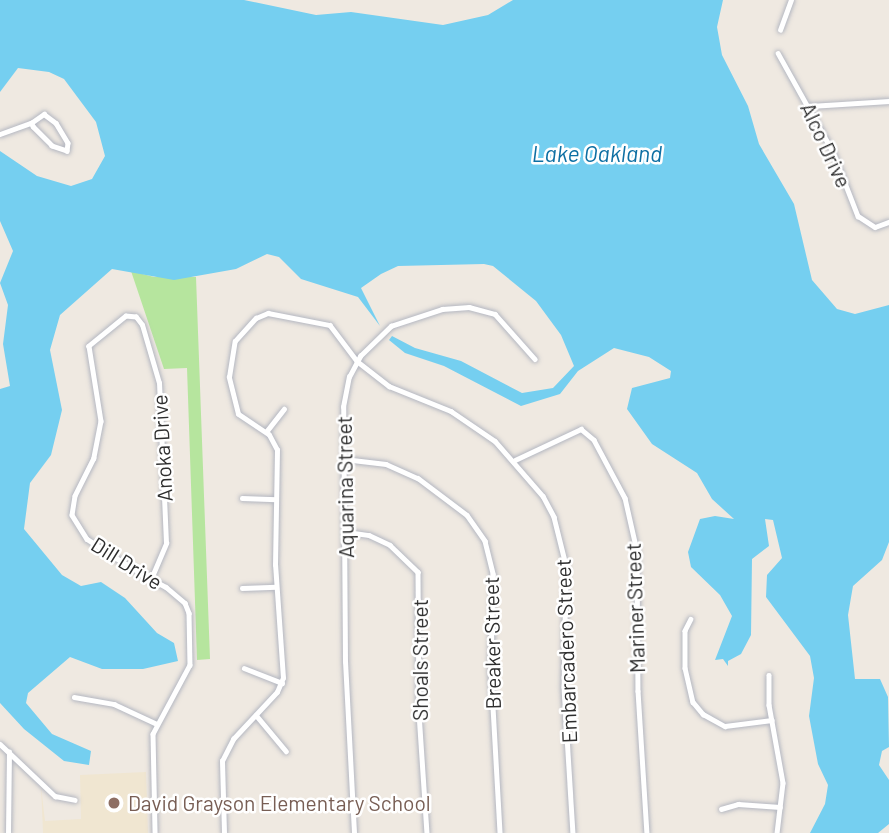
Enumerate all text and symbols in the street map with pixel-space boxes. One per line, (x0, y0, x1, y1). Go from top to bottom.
street label: Alco Drive (795, 98, 857, 192)
water label: Lake Oakland (532, 139, 662, 167)
street label: Anoka Drive (147, 394, 177, 502)
street label: Aquarina Street (331, 416, 359, 558)
street label: Dill Drive (87, 531, 167, 595)
street label: Mariner Street (620, 542, 650, 674)
street label: Embarcadero Street (550, 558, 582, 744)
street label: Breaker Street (478, 576, 506, 710)
street label: Shoals Street (407, 599, 433, 721)
place label: David Grayson Elementary School (128, 790, 431, 816)
marker: David Grayson Elementary School (106, 795, 122, 811)

